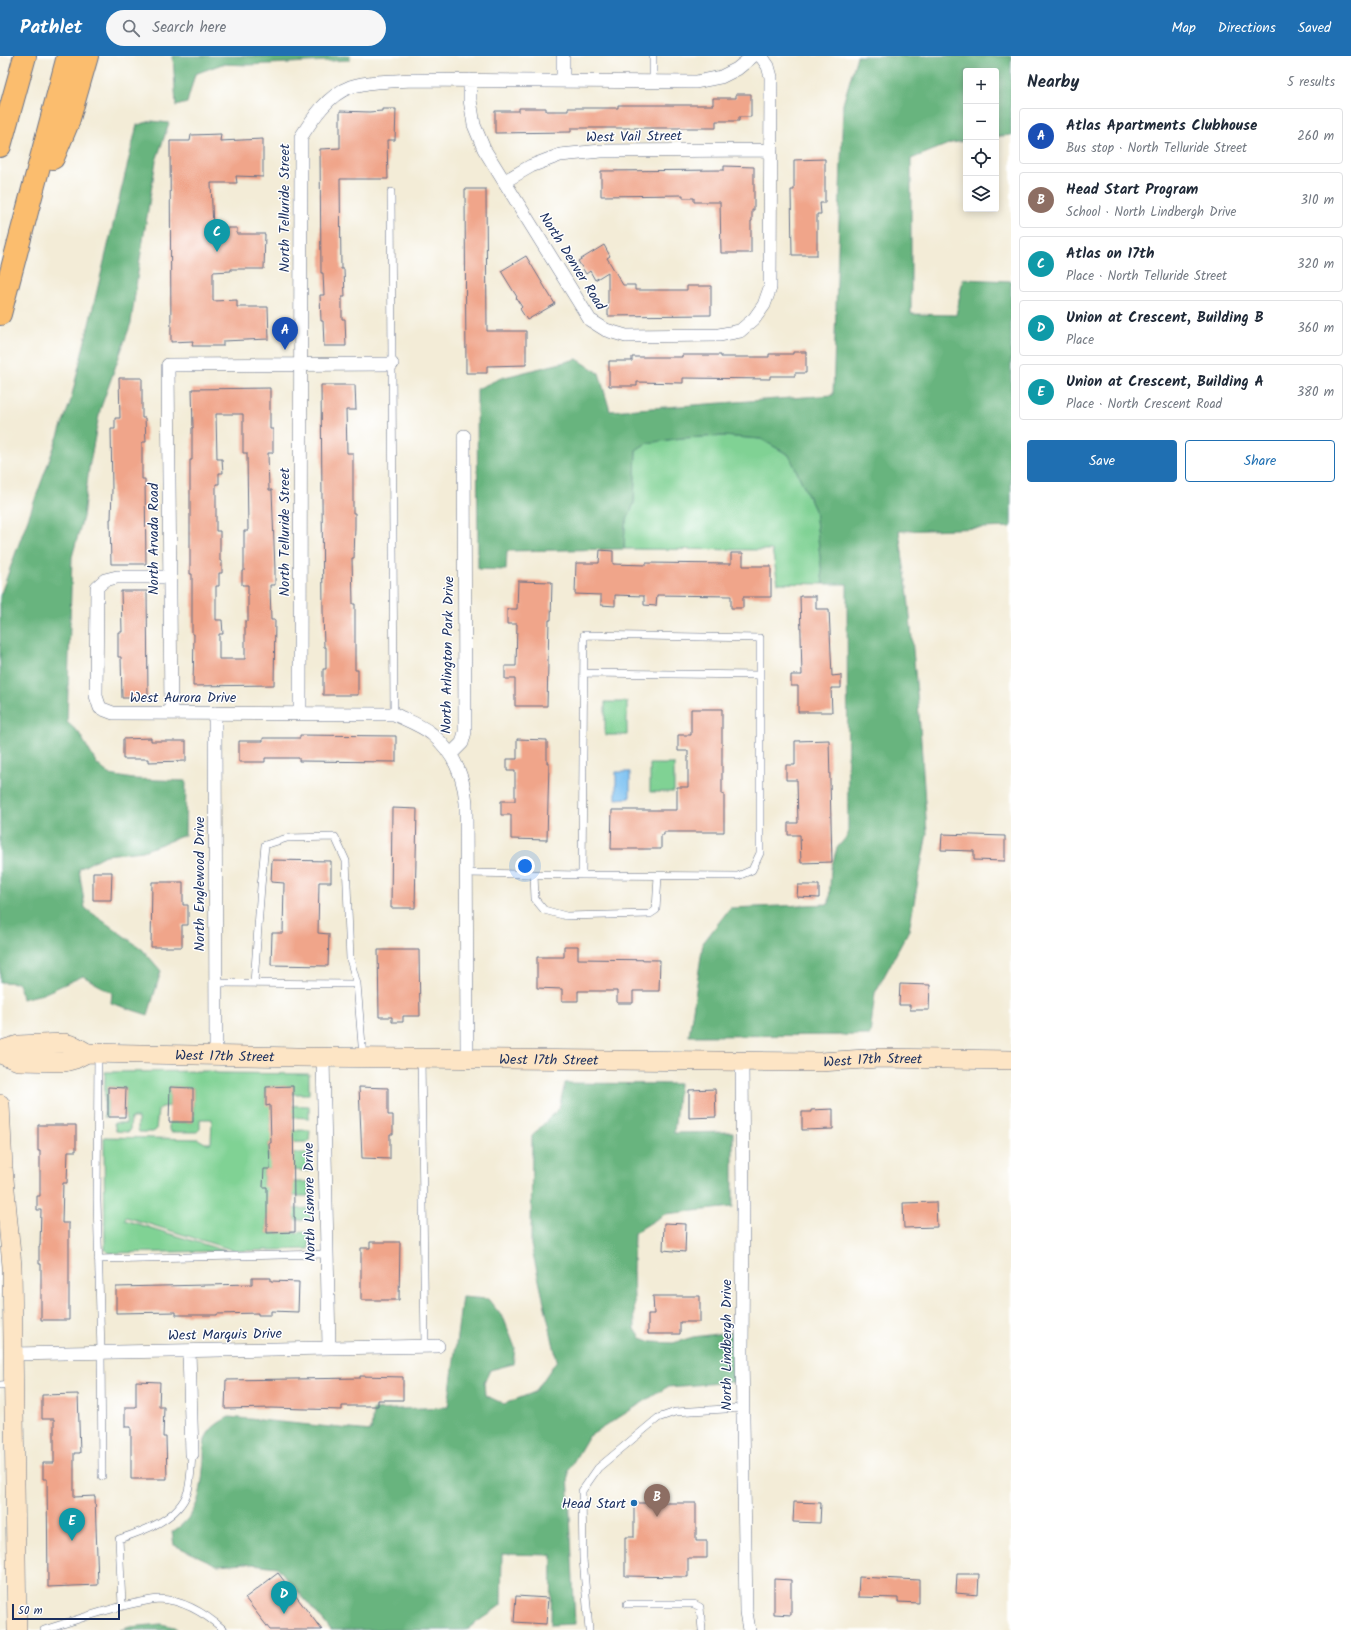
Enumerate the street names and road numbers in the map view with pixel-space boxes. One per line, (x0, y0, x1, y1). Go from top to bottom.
street label: West Vail Street (586, 125, 683, 149)
street label: North Telluride Street (274, 143, 296, 272)
street label: North Denver Road (533, 208, 612, 316)
street label: North Telluride Street (274, 467, 296, 596)
street label: North Arvada Road (143, 482, 165, 595)
street label: North Arlington Park Drive (436, 575, 460, 734)
street label: West Aurora Drive (130, 687, 237, 709)
street label: North Englewood Drive (189, 816, 211, 951)
street label: West 17th Street (175, 1045, 275, 1069)
street label: West 17th Street (822, 1048, 923, 1074)
street label: West 17th Street (499, 1049, 599, 1072)
street label: North Lismore Drive (298, 1142, 322, 1262)
street label: North Lindbergh Drive (716, 1278, 738, 1411)
street label: West Marquis Drive (168, 1323, 283, 1347)

